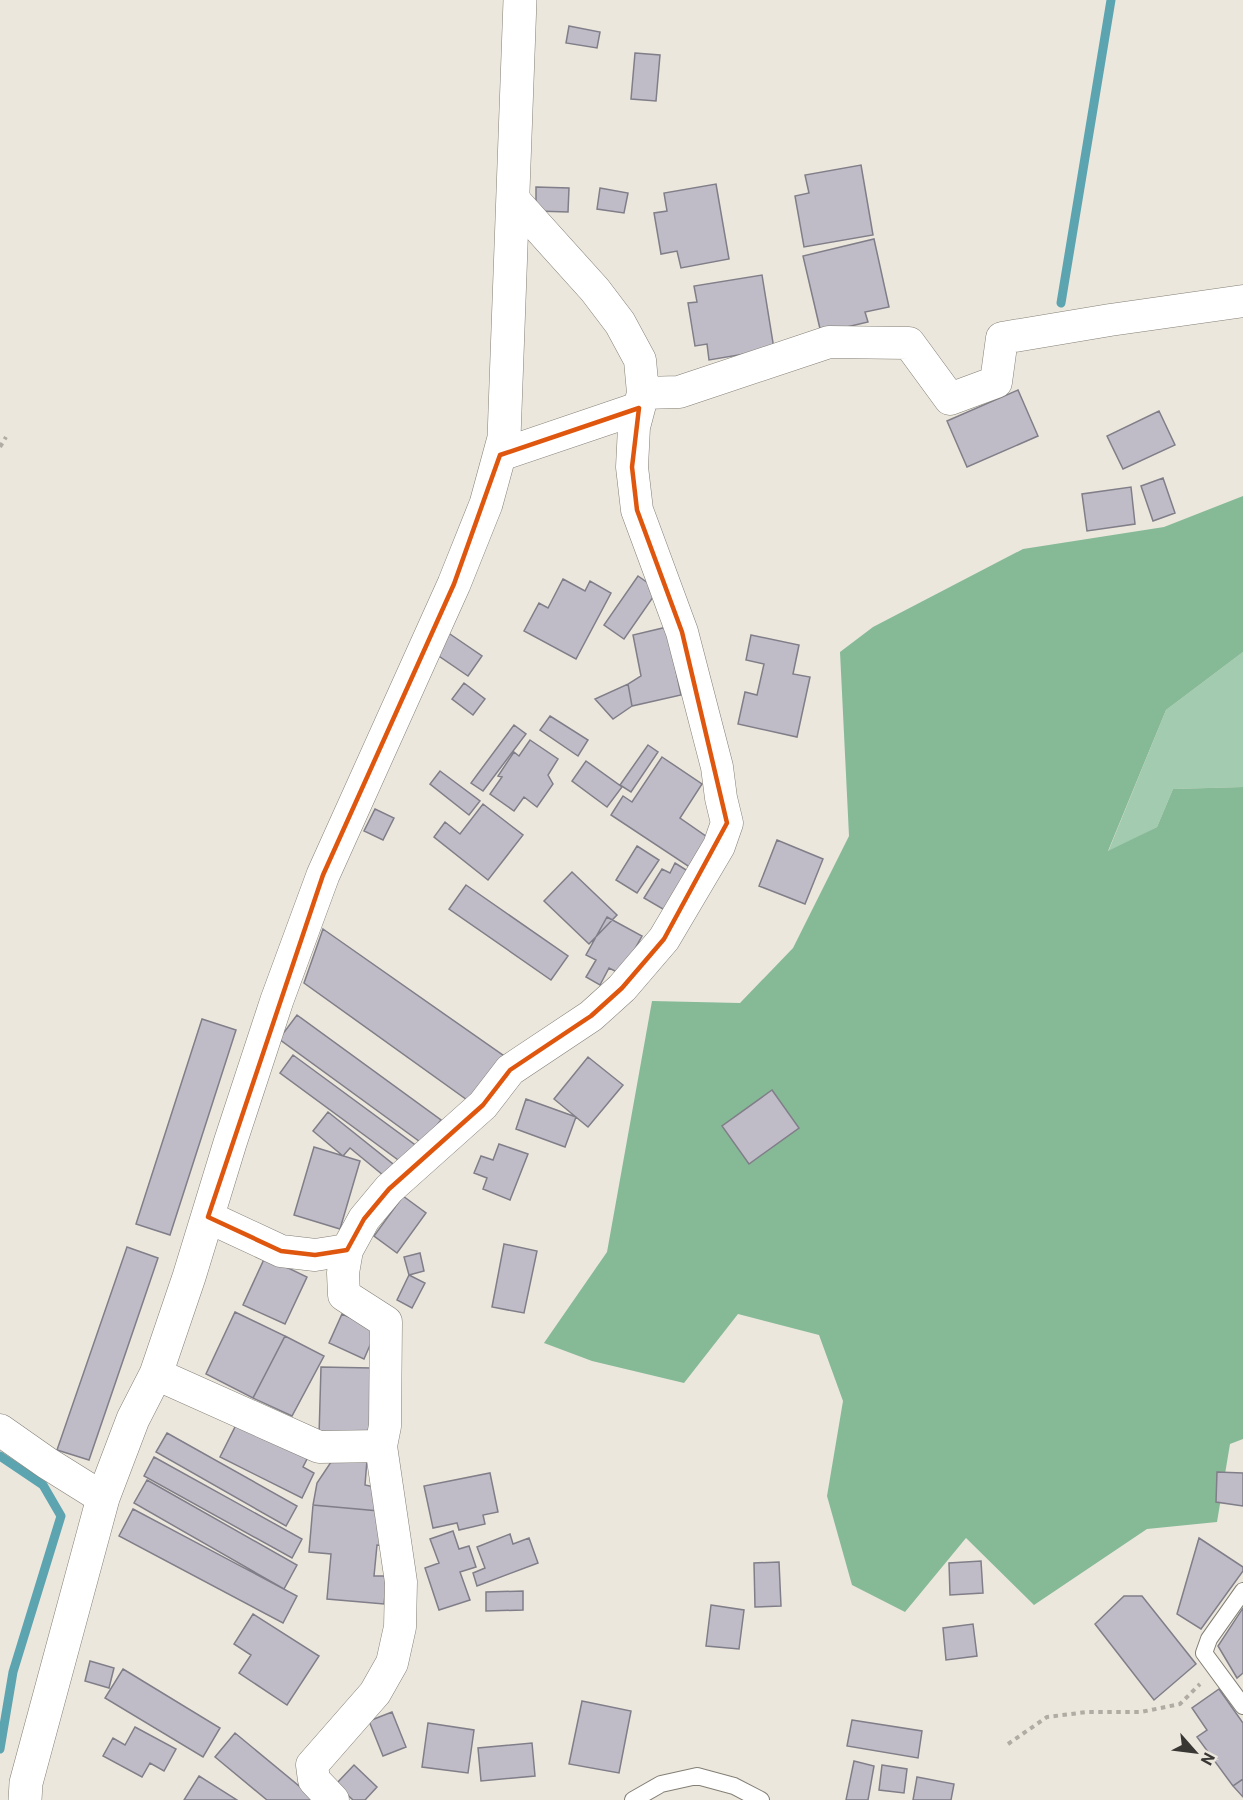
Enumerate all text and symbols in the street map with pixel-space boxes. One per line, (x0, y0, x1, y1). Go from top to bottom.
north arrow (1165, 1722, 1225, 1782)
text: N (1197, 1749, 1219, 1768)

